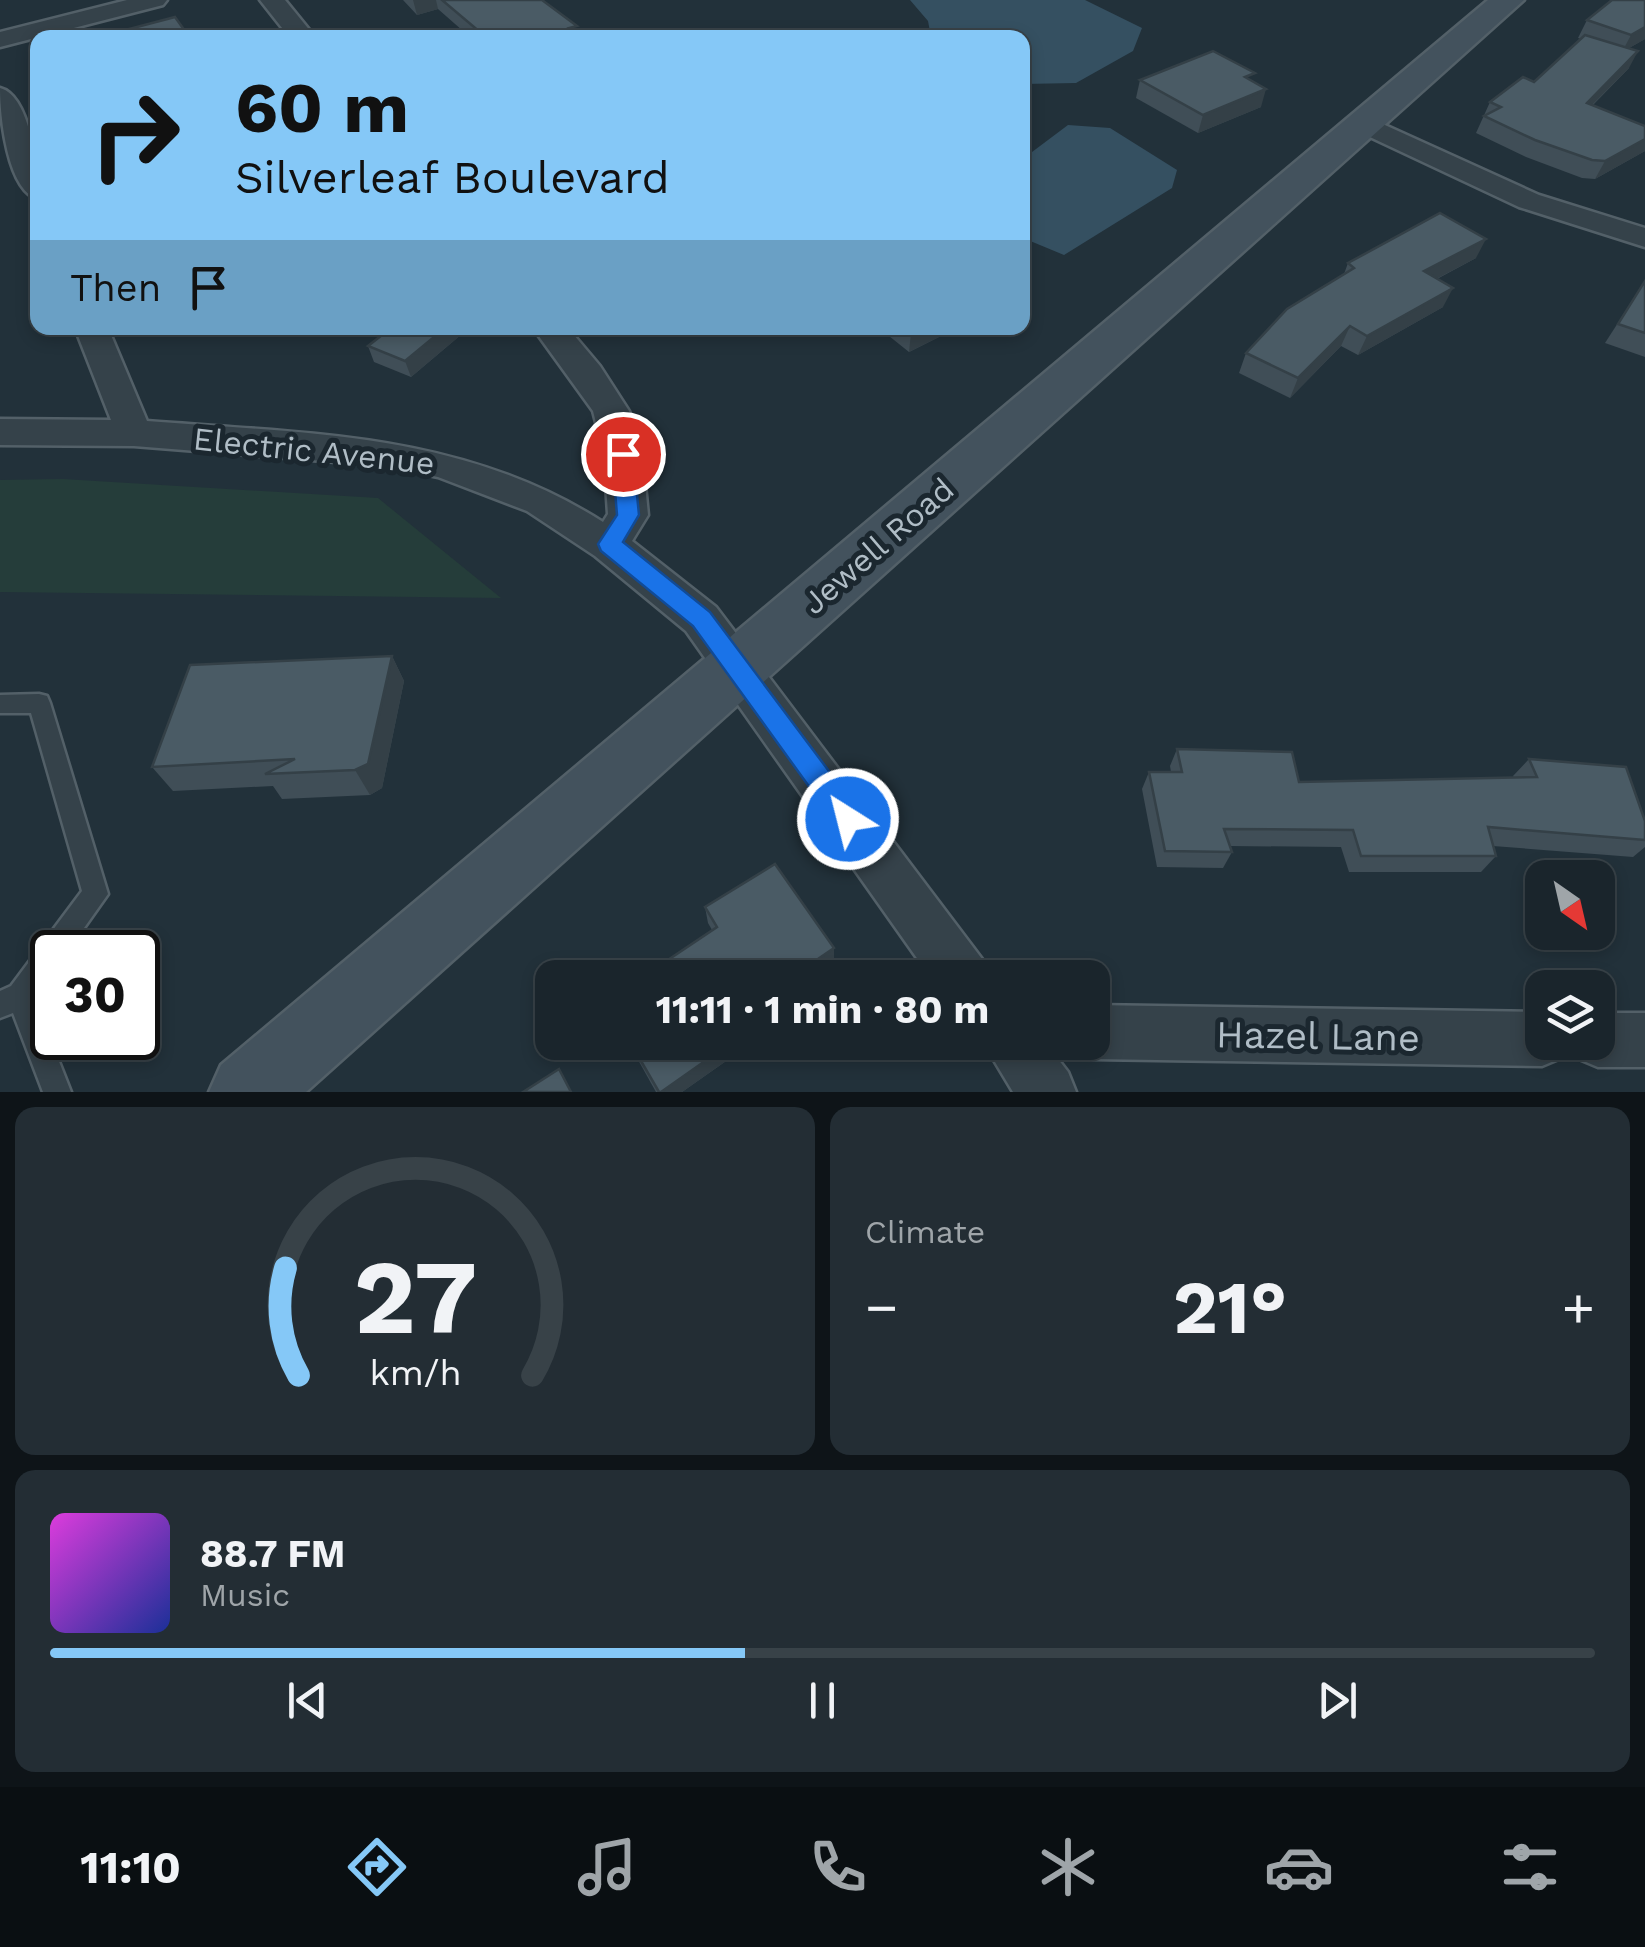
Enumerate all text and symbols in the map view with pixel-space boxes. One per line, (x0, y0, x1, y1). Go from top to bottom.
text: 60 m (235, 67, 409, 149)
icon: right (70, 70, 200, 200)
text: Silverleaf Boulevard (235, 151, 670, 204)
icon: arrive (181, 260, 236, 315)
text: Then (70, 266, 161, 310)
pin (581, 412, 666, 497)
street label: Electric Avenue (192, 419, 436, 483)
icon: arrive (596, 427, 651, 482)
street label: Jewell Road (795, 470, 961, 622)
position arrow (796, 767, 900, 871)
north arrow (1525, 860, 1615, 950)
map controls (1525, 860, 1615, 1060)
speed limit sign: 30 (30, 930, 160, 1060)
button: layers (1525, 970, 1615, 1060)
text: 11:11 · 1 min · 80 m (656, 988, 989, 1032)
street label: Hazel Lane (1216, 1012, 1420, 1060)
text: Climate (865, 1213, 985, 1251)
text: 27 (353, 1236, 477, 1358)
text: 21° (1173, 1263, 1287, 1351)
text: − (865, 1275, 898, 1339)
text: + (1562, 1275, 1595, 1339)
text: km/h (369, 1352, 461, 1394)
text: 88.7 FM (200, 1532, 345, 1576)
text: Music (200, 1576, 290, 1614)
icon: previous (280, 1673, 335, 1728)
icon: pause (795, 1673, 850, 1728)
icon: next (1310, 1673, 1365, 1728)
icon: directions (342, 1832, 412, 1902)
icon: music (572, 1832, 642, 1902)
icon: phone (803, 1832, 873, 1902)
icon: climate (1033, 1832, 1103, 1902)
icon: car (1264, 1832, 1334, 1902)
icon: filters (1495, 1832, 1565, 1902)
text: 11:10 (80, 1841, 181, 1894)

